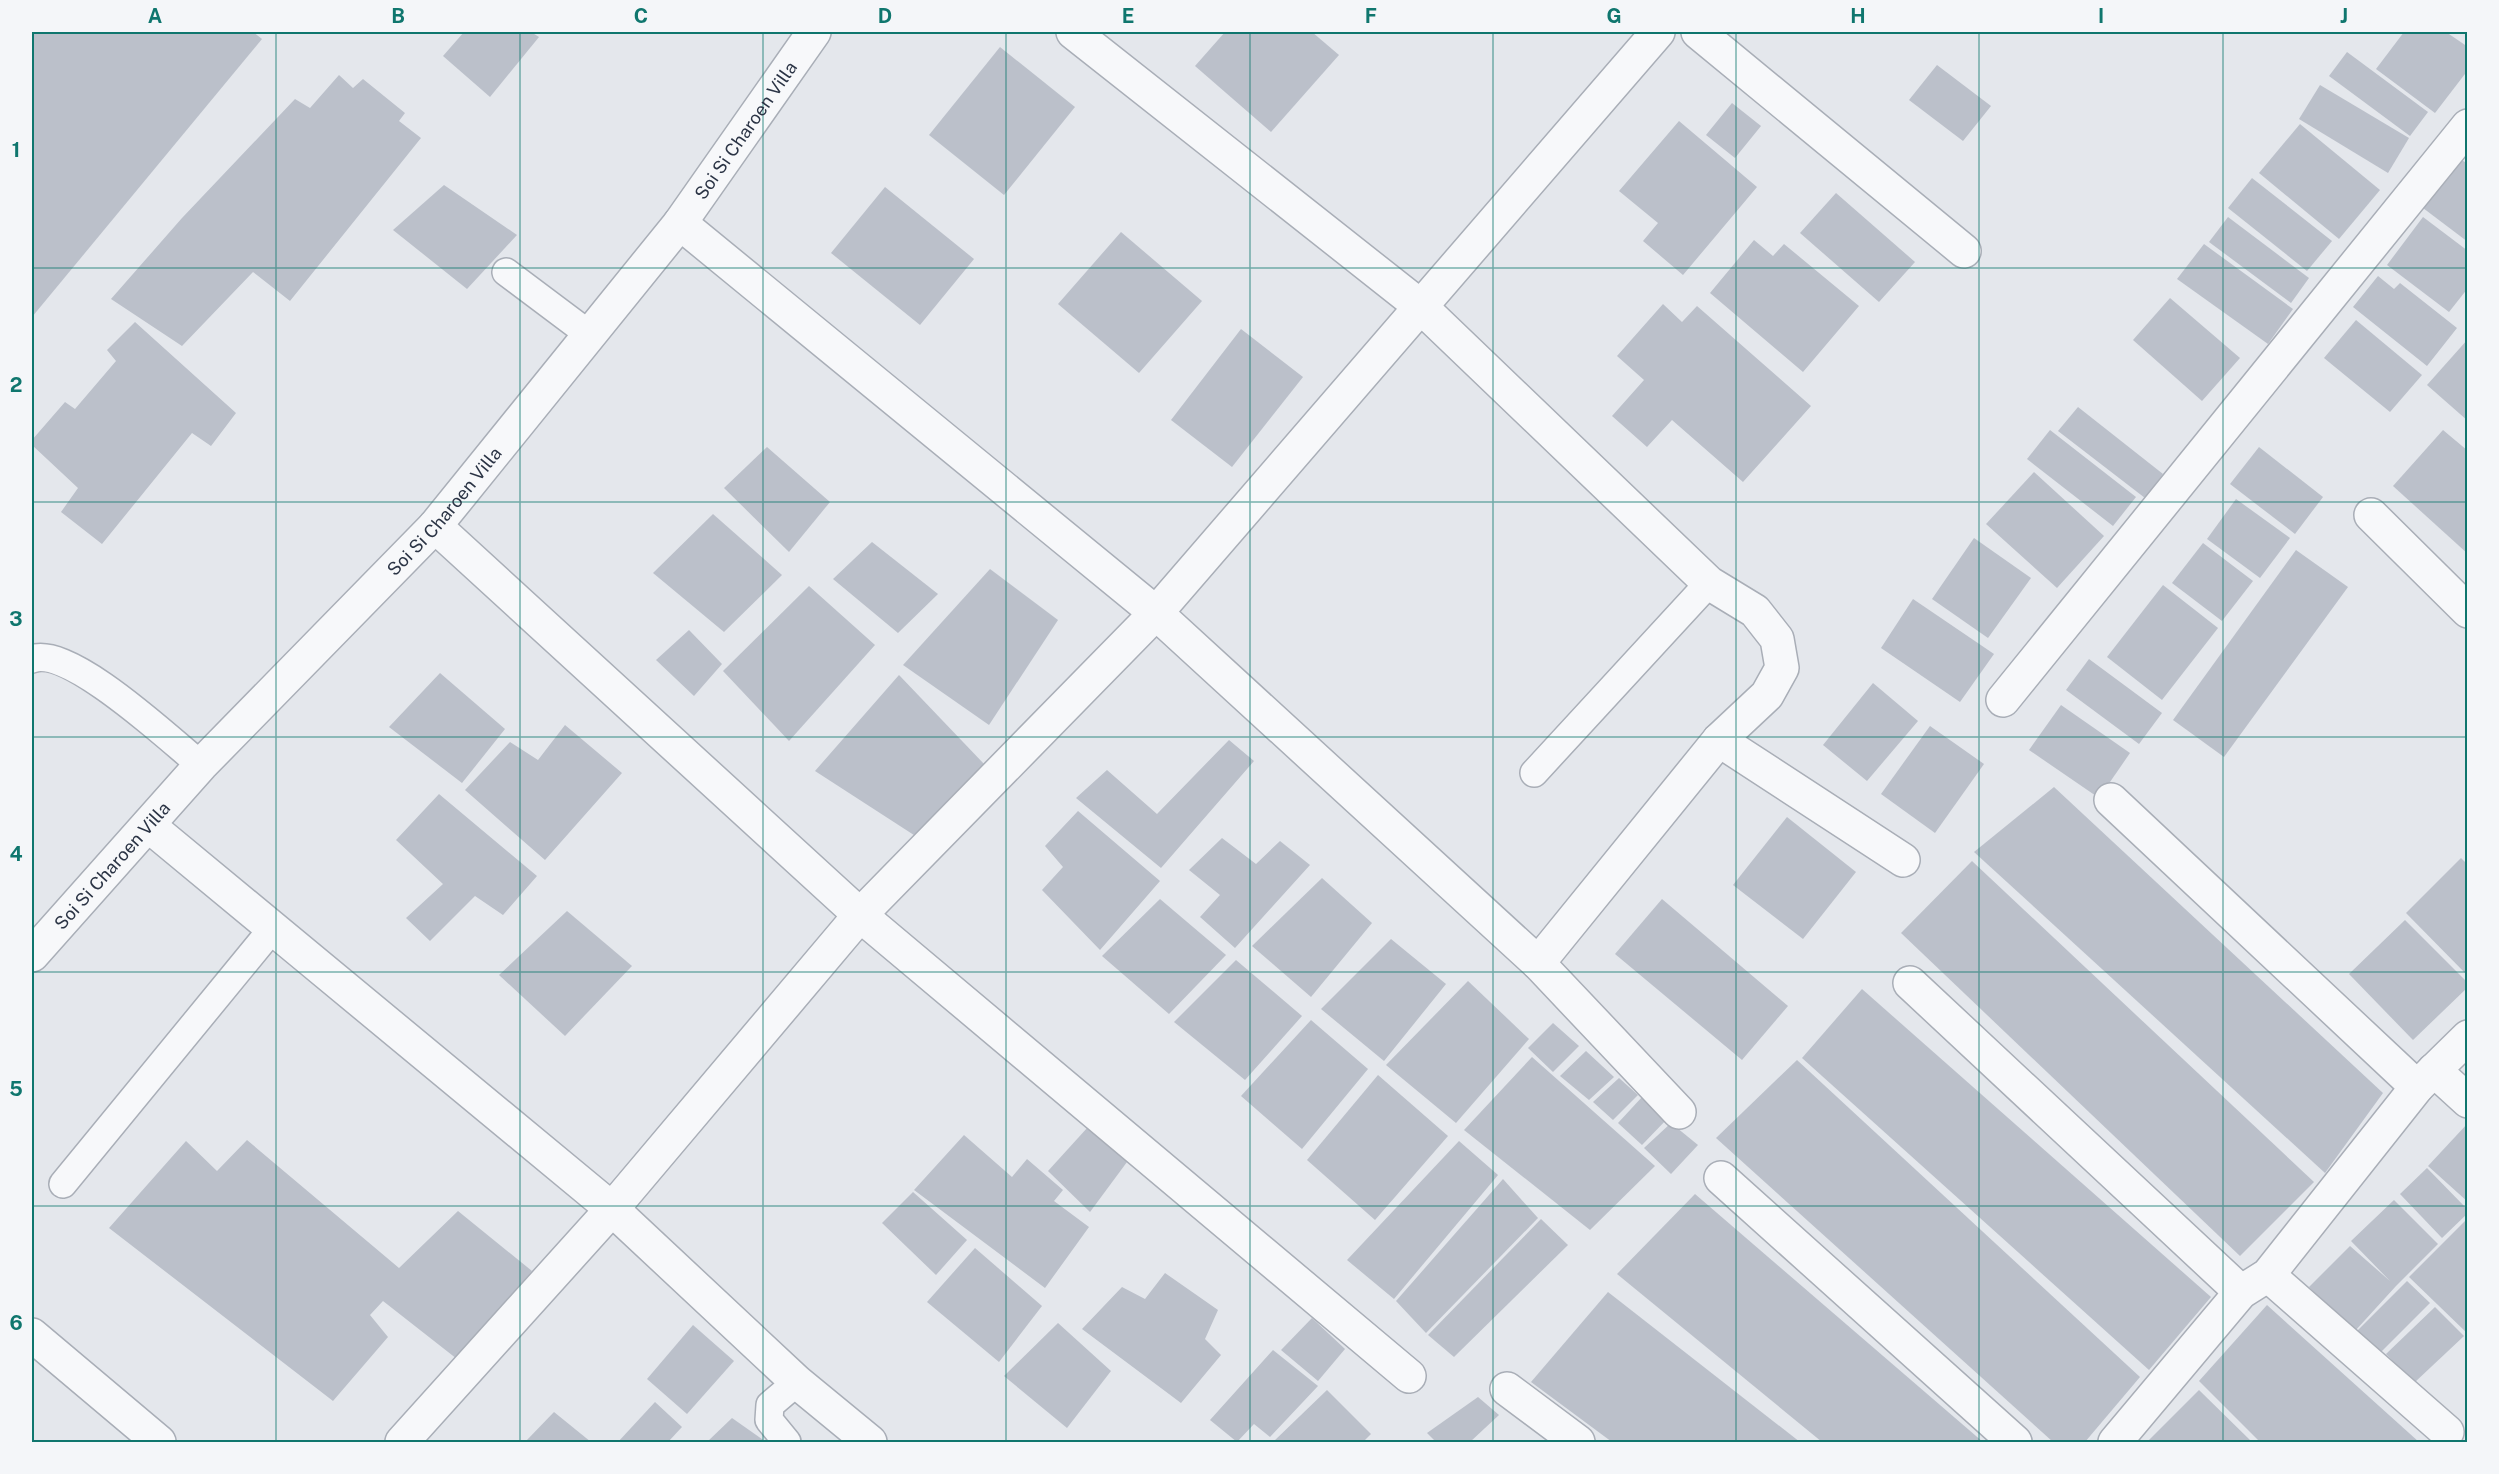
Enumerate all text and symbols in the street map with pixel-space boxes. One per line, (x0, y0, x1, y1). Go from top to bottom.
text: A (148, 4, 162, 28)
text: B (391, 4, 405, 28)
text: C (634, 4, 648, 28)
text: D (878, 4, 892, 28)
text: E (1122, 4, 1134, 28)
text: F (1365, 4, 1377, 28)
text: G (1606, 4, 1622, 28)
text: H (1850, 4, 1866, 28)
text: I (2098, 4, 2104, 28)
text: J (2340, 4, 2348, 28)
street label: Soi Si Charoen Villa (690, 57, 801, 203)
text: 1 (12, 138, 20, 162)
text: 2 (10, 373, 22, 397)
street label: Soi Si Charoen Villa (382, 442, 505, 579)
text: 3 (9, 607, 23, 631)
street label: Soi Si Charoen Villa (50, 797, 174, 933)
text: 4 (9, 842, 23, 866)
text: 5 (9, 1077, 23, 1101)
text: 6 (9, 1311, 23, 1335)

